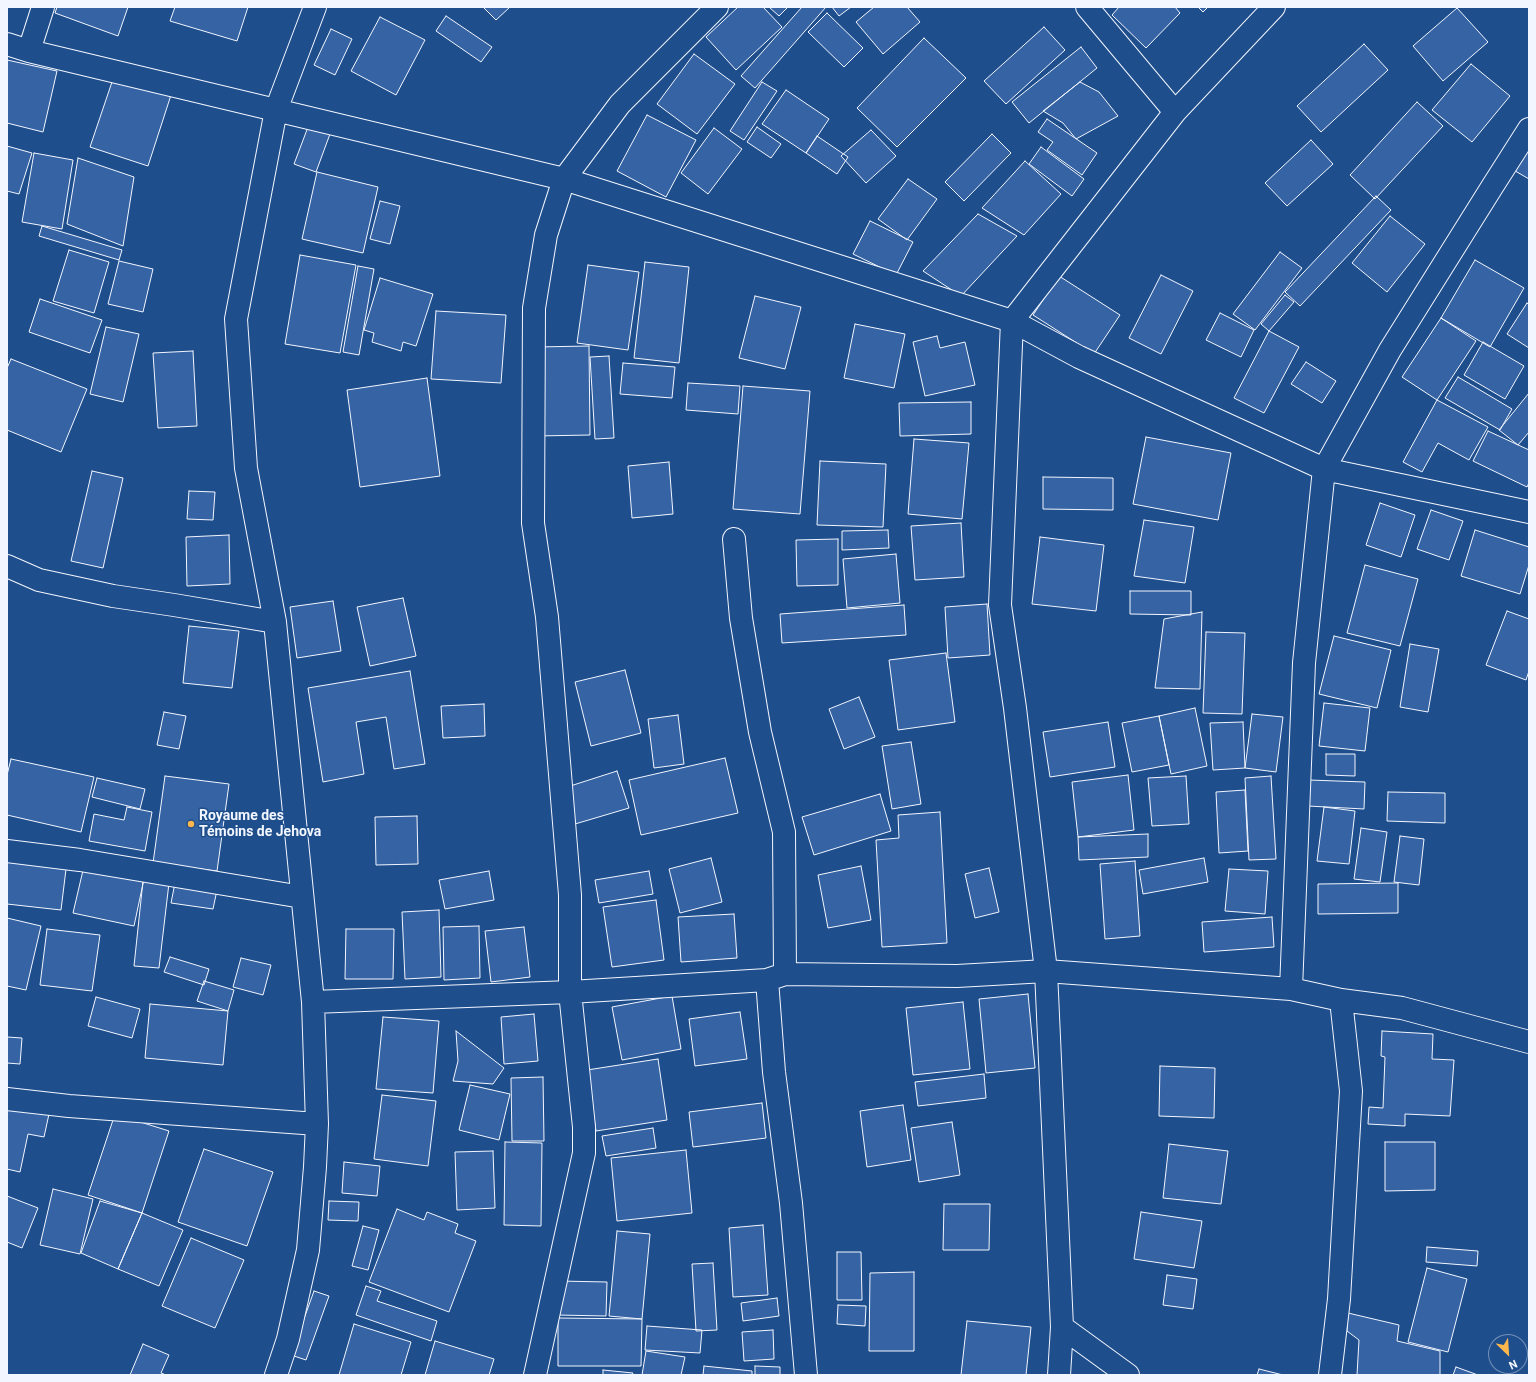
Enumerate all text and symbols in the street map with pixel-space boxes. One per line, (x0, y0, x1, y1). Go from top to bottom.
place label: Royaume des Témoins de Jehova (199, 808, 321, 840)
marker: Royaume des Témoins de Jehova (186, 819, 196, 829)
north arrow (1488, 1334, 1528, 1374)
text: N (1507, 1357, 1519, 1372)

